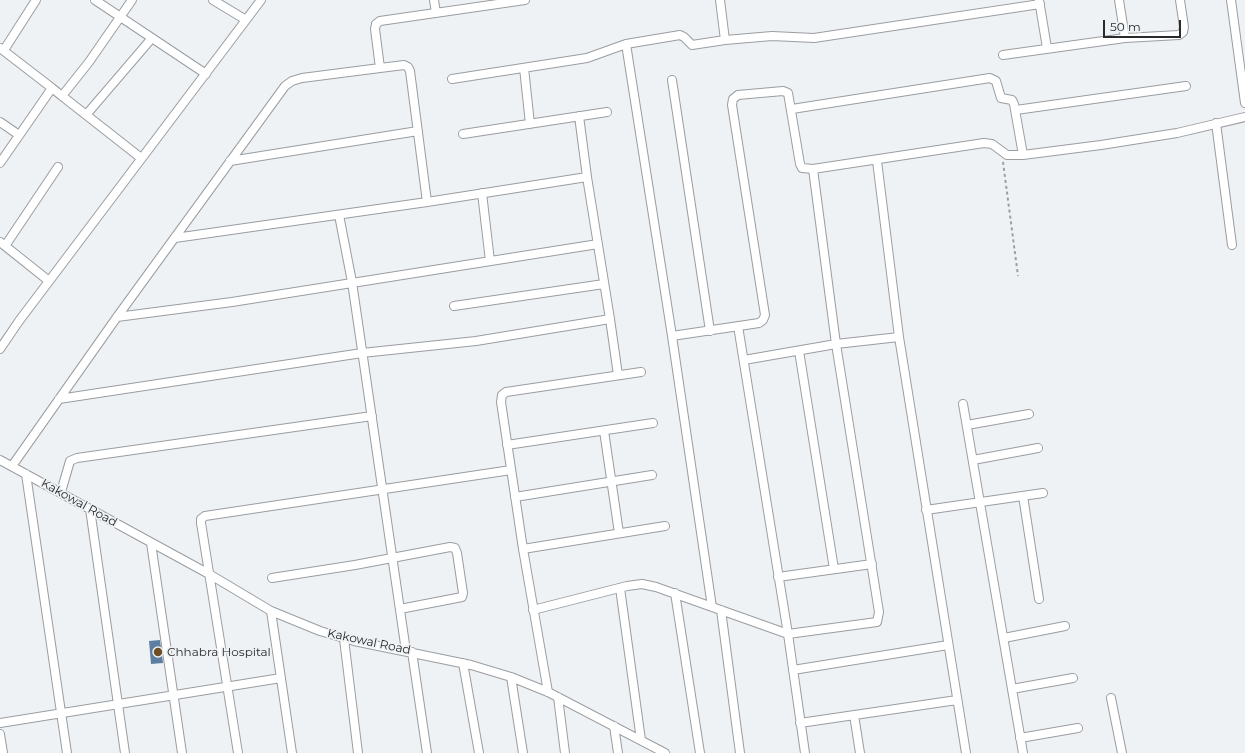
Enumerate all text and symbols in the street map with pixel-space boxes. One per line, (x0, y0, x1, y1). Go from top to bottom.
scale bar (1105, 12, 1183, 38)
text: 50 m (1110, 19, 1141, 34)
street label: Kakowal Road (38, 476, 120, 530)
street label: Kakowal Road (326, 626, 412, 658)
place label: Chhabra Hospital (167, 645, 271, 659)
marker: Chhabra Hospital (152, 646, 164, 658)

